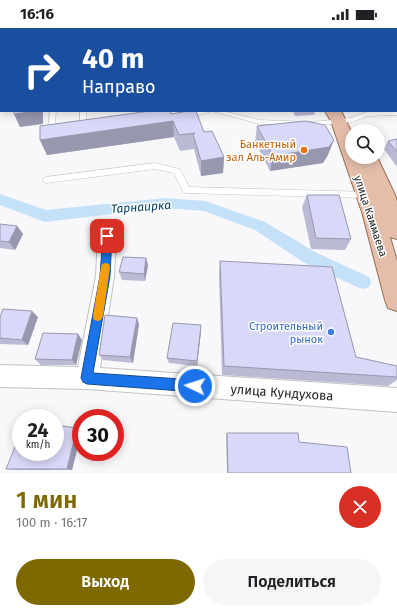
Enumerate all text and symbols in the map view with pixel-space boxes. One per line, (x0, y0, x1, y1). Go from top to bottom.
text: 16:16 (20, 5, 54, 23)
text: 40 m (82, 42, 145, 75)
icon: right (16, 44, 68, 96)
text: Направо (82, 76, 156, 98)
map controls (345, 124, 385, 164)
button: search (345, 124, 385, 164)
place label: Банкетный зал Аль-Амир (226, 138, 296, 164)
marker: Банкетный зал Аль-Амир (299, 145, 309, 155)
street label: улица Каммаева (351, 174, 390, 258)
water label: Тарнаирка (111, 198, 172, 216)
pin (90, 219, 124, 253)
icon: arrive (96, 225, 118, 247)
place label: Строительный рынок (249, 320, 323, 346)
marker: Строительный рынок (326, 327, 336, 337)
position arrow (174, 365, 216, 407)
street label: улица Кундухова (230, 381, 334, 404)
speed limit sign: 30 (72, 409, 124, 461)
text: 24 (27, 418, 49, 442)
text: km/h (26, 439, 50, 451)
text: 1 мин (16, 486, 77, 514)
button: close (339, 486, 381, 528)
text: 100 m · 16:17 (16, 515, 87, 530)
button: Выход (16, 559, 195, 605)
button: Поделиться (203, 559, 381, 605)

